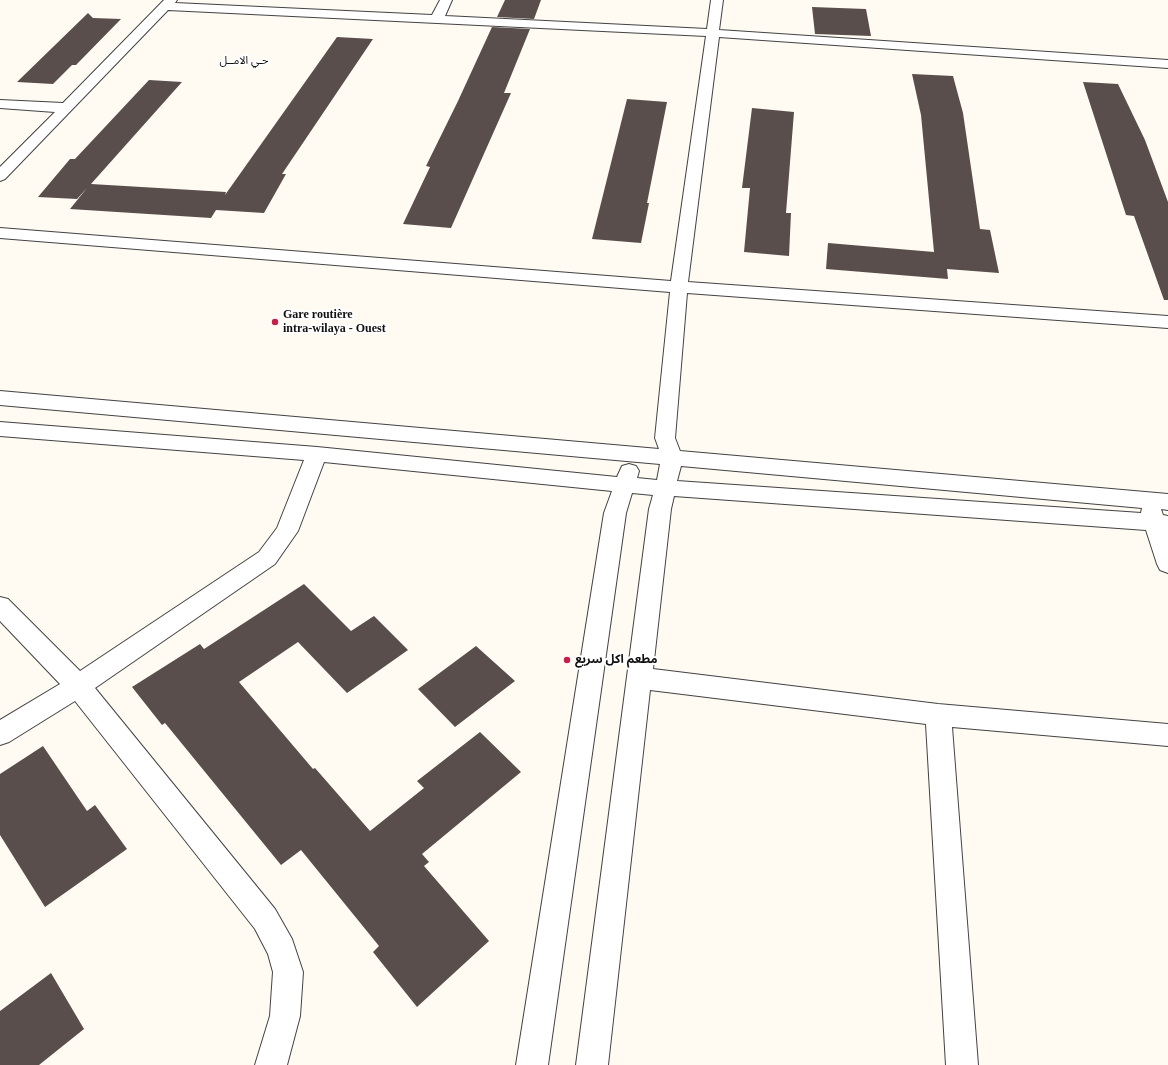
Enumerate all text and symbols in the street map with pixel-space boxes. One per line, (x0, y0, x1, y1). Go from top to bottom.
district label: حـي الامــل (219, 54, 269, 68)
place label: Gare routière intra-wilaya - Ouest (283, 308, 386, 336)
marker: Gare routière intra-wilaya - Ouest (270, 317, 280, 327)
place label: مطعم اكل سريع (575, 653, 657, 667)
marker: مطعم اكل سريع (562, 655, 572, 665)

